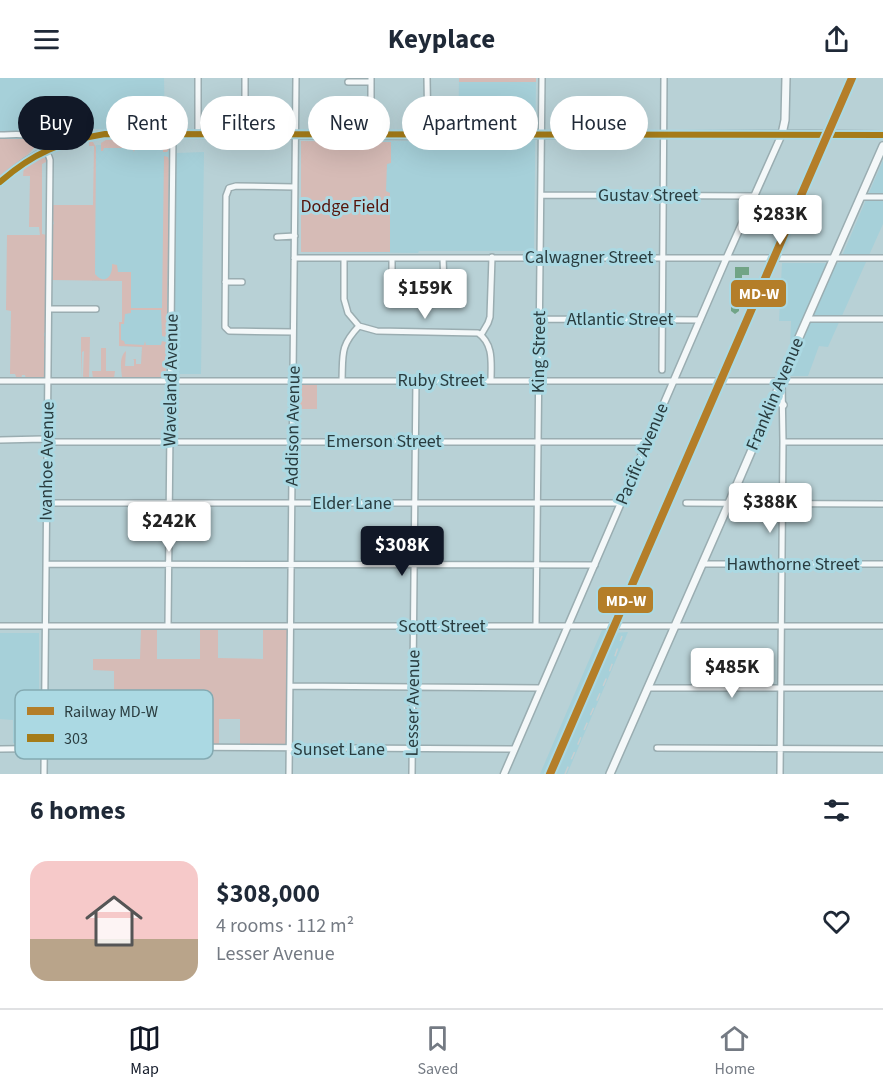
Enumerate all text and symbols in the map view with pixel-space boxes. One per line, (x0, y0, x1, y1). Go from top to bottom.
text: Keyplace (388, 20, 495, 59)
icon: menu (30, 23, 63, 56)
icon: share (820, 23, 853, 56)
chip: Buy (18, 96, 94, 150)
chip: Rent (106, 96, 188, 150)
chip: Filters (200, 96, 296, 150)
chip: New (308, 96, 390, 150)
chip: Apartment (402, 96, 538, 150)
chip: House (550, 96, 648, 150)
street label: Gustav Street (598, 183, 698, 208)
park label: Dodge Field (301, 194, 390, 219)
pin: $283K (738, 195, 822, 246)
text: $283K (753, 200, 807, 228)
street label: Calwagner Street (525, 245, 653, 270)
pin: $159K (383, 269, 467, 320)
text: $159K (398, 274, 452, 302)
line badge: MD-W (730, 279, 787, 308)
text: MD-W (739, 283, 779, 305)
street label: Atlantic Street (567, 307, 673, 332)
street label: King Street (526, 311, 552, 393)
street label: Waveland Avenue (157, 313, 185, 447)
street label: Franklin Avenue (740, 334, 810, 454)
street label: Addison Avenue (279, 366, 307, 486)
street label: Ruby Street (397, 368, 485, 393)
street label: Pacific Avenue (609, 399, 675, 509)
street label: Ivanhoe Avenue (33, 401, 61, 521)
street label: Emerson Street (326, 429, 442, 454)
pin: $388K (728, 483, 812, 534)
text: $388K (743, 488, 797, 516)
street label: Elder Lane (312, 491, 392, 516)
pin: $242K (127, 502, 211, 553)
text: $242K (142, 507, 196, 535)
pin: $308K (360, 526, 444, 577)
text: $308K (375, 531, 429, 559)
street label: Hawthorne Street (726, 552, 860, 577)
line badge: MD-W (597, 586, 654, 614)
text: MD-W (606, 590, 646, 612)
street label: Scott Street (398, 614, 486, 639)
pin: $485K (690, 648, 774, 699)
street label: Lesser Avenue (400, 649, 426, 757)
text: $485K (705, 653, 759, 681)
legend (15, 690, 213, 759)
text: Railway MD-W (64, 701, 158, 723)
text: 303 (64, 728, 88, 750)
street label: Sunset Lane (293, 737, 385, 762)
text: 6 homes (30, 792, 125, 829)
icon: filters (820, 794, 853, 827)
text: $308,000 (216, 875, 320, 912)
icon: home (78, 885, 150, 957)
icon: heart (820, 905, 853, 938)
text: 4 rooms · 112 m² (216, 912, 354, 940)
text: Lesser Avenue (216, 940, 335, 968)
tab: Map (128, 1022, 161, 1080)
tab: Saved (417, 1022, 458, 1080)
tab: Home (715, 1022, 755, 1080)

